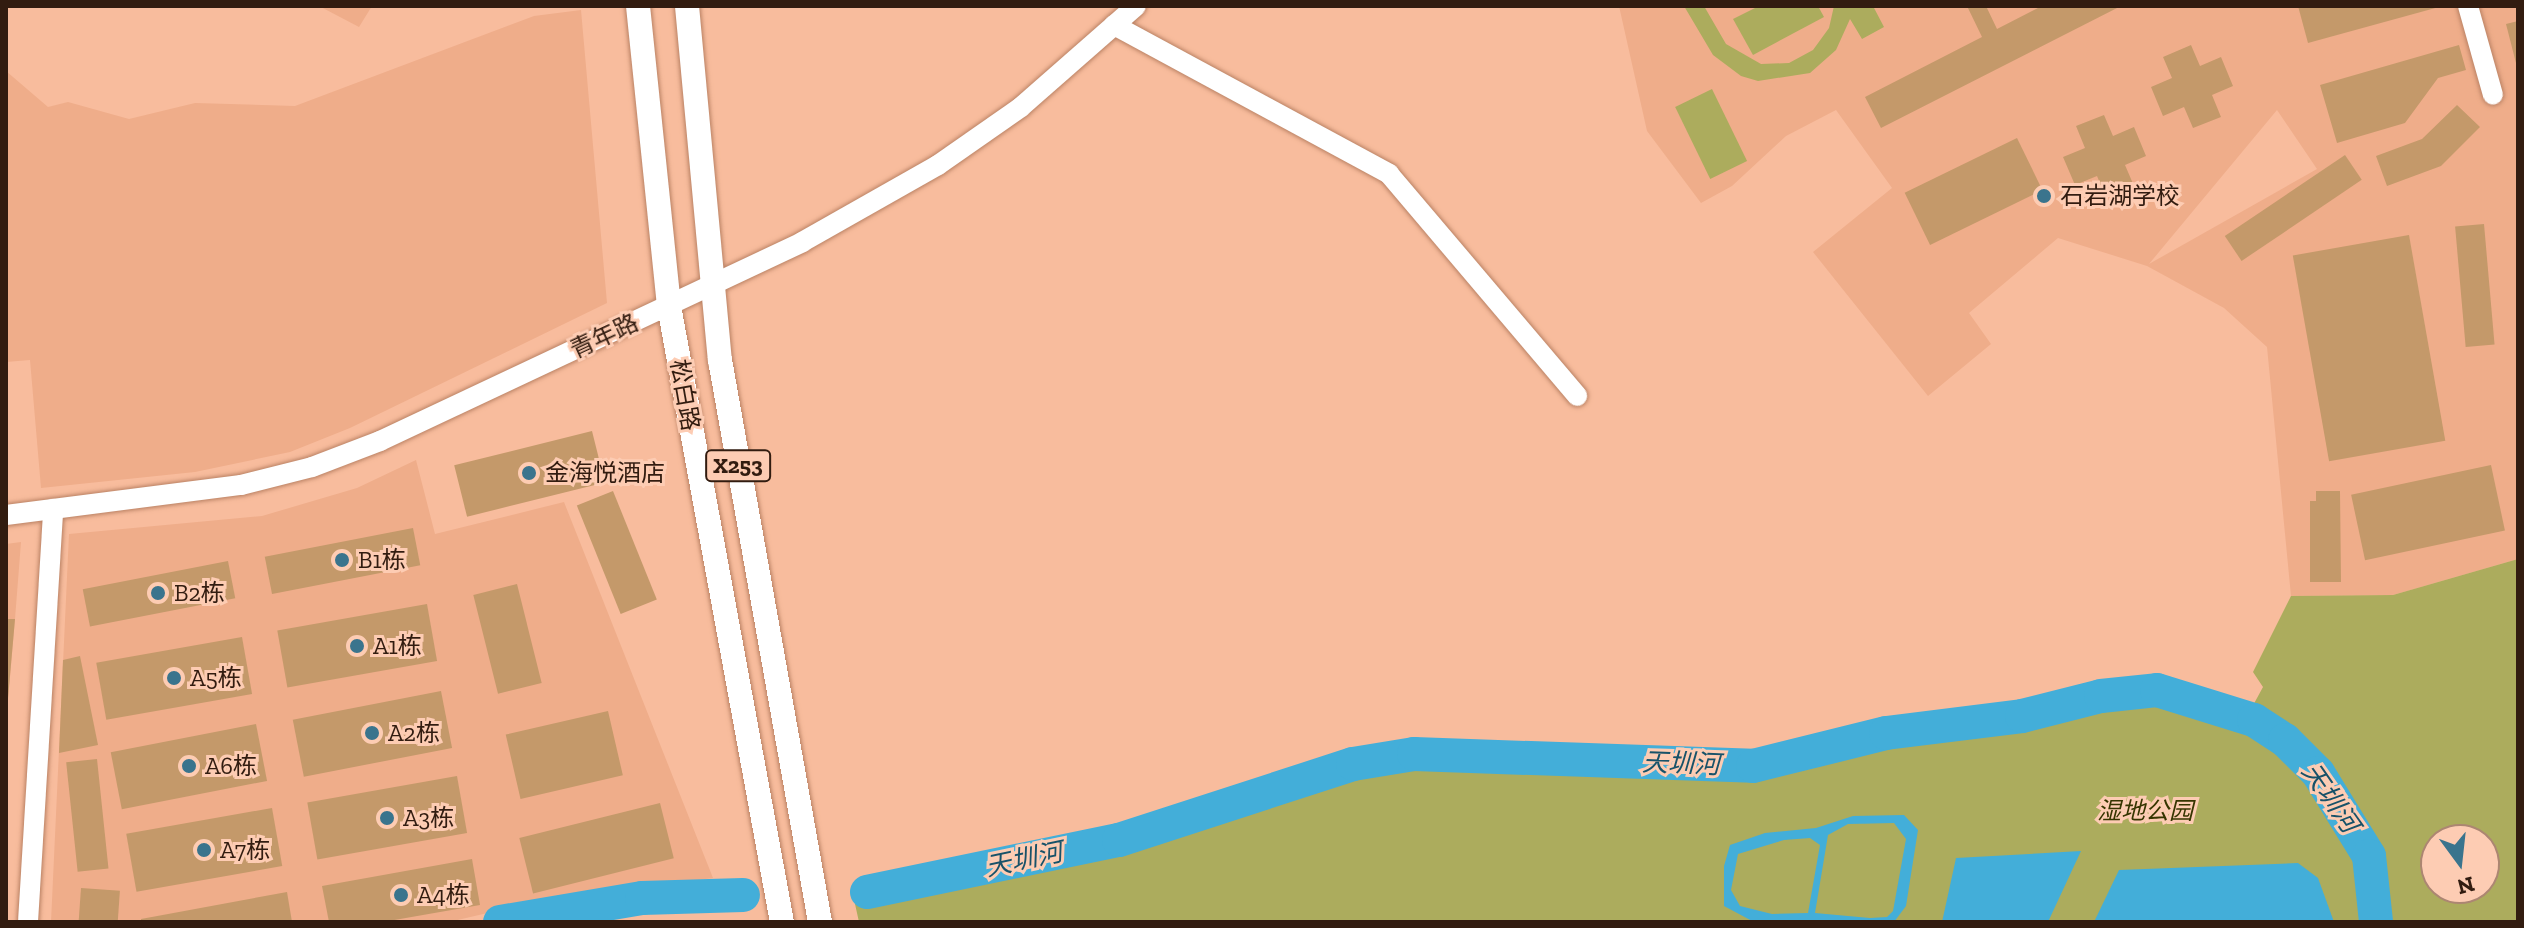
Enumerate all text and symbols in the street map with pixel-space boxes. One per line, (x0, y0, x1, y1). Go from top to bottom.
place label: 石岩湖学校 (2060, 182, 2180, 210)
marker: 石岩湖学校 (2035, 187, 2053, 205)
street label: 青年路 (565, 308, 643, 364)
street label: 松白路 (665, 357, 705, 433)
road number: X253 (704, 448, 772, 484)
place label: 金海悦酒店 (545, 459, 665, 487)
marker: 金海悦酒店 (520, 464, 538, 482)
place label: B1栋 (358, 546, 406, 574)
marker: B1栋 (333, 551, 351, 569)
place label: B2栋 (174, 579, 225, 607)
marker: B2栋 (149, 584, 167, 602)
place label: A1栋 (373, 632, 422, 660)
marker: A1栋 (348, 637, 366, 655)
place label: A5栋 (190, 664, 242, 692)
marker: A5栋 (165, 669, 183, 687)
place label: A2栋 (388, 719, 440, 747)
marker: A2栋 (363, 724, 381, 742)
water label: 天圳河 (1641, 747, 1721, 781)
place label: A6栋 (205, 752, 257, 780)
marker: A6栋 (180, 757, 198, 775)
water label: 天圳河 (2295, 757, 2365, 839)
park label: 湿地公园 (2097, 797, 2193, 825)
place label: A3栋 (403, 804, 454, 832)
marker: A3栋 (378, 809, 396, 827)
north arrow (2420, 824, 2500, 904)
place label: A7栋 (220, 836, 270, 864)
water label: 天圳河 (983, 837, 1065, 883)
marker: A7栋 (195, 841, 213, 859)
text: N (2454, 871, 2477, 901)
place label: A4栋 (417, 881, 470, 909)
marker: A4栋 (392, 886, 410, 904)

